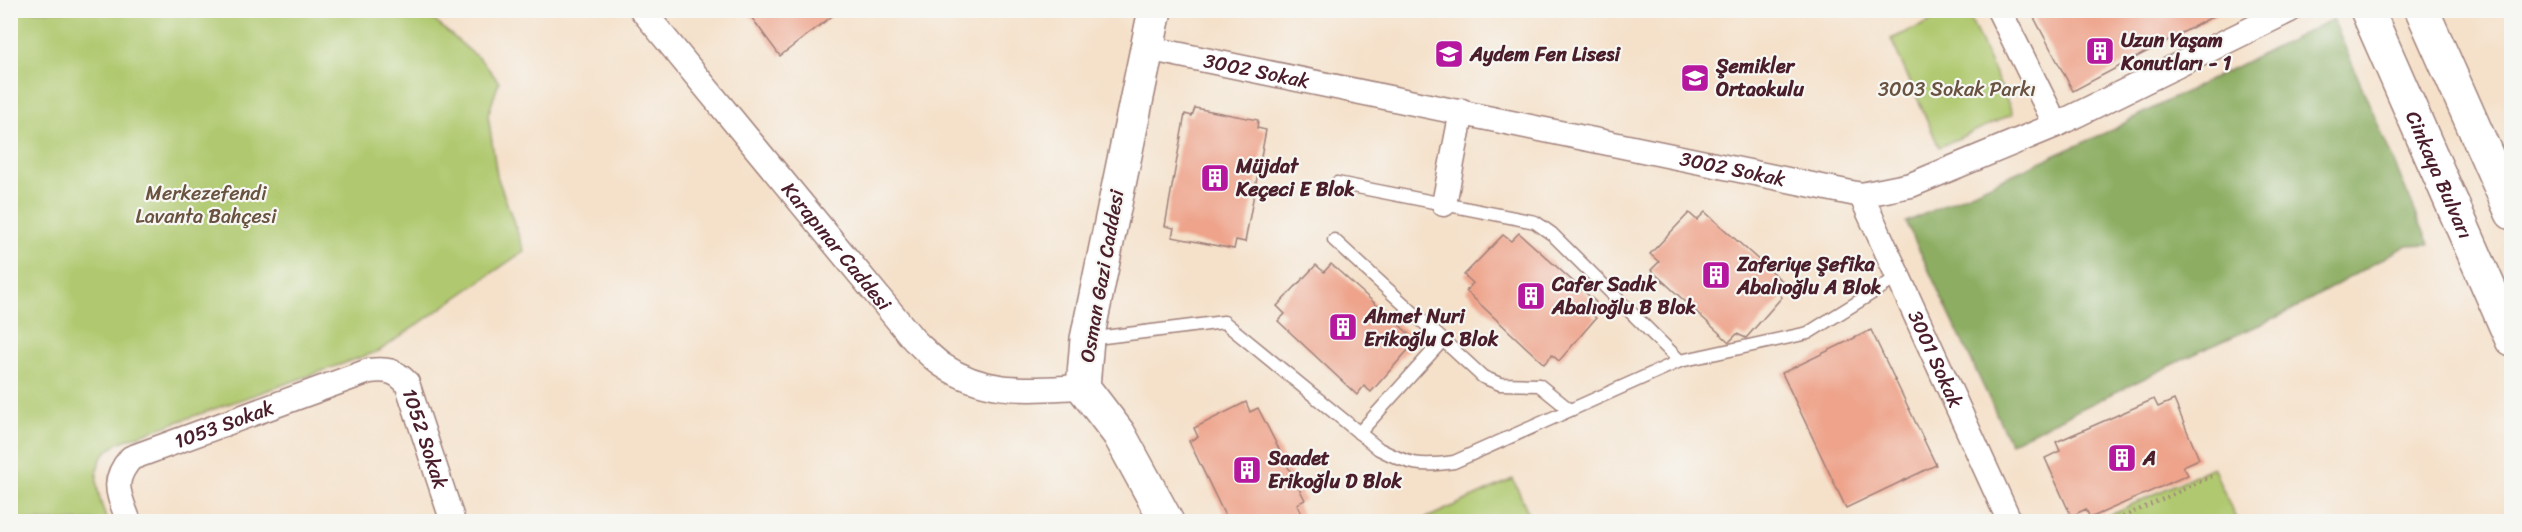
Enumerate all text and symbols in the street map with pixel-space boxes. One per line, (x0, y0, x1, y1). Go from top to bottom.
place label: Uzun Yaşam Konutları - 1 (2120, 23, 2232, 81)
building icon: Uzun Yaşam Konutları - 1 (2084, 35, 2116, 67)
place label: Aydem Fen Lisesi (1469, 37, 1621, 72)
school or university icon: Aydem Fen Lisesi (1433, 38, 1465, 70)
street label: 3002 Sokak (1201, 43, 1313, 99)
place label: Şemikler Ortaokulu (1715, 49, 1804, 107)
school or university icon: Şemikler Ortaokulu (1679, 62, 1711, 94)
park label: 3003 Sokak Parkı (1878, 72, 2036, 107)
street label: Cinkaya Bulvarı (2396, 105, 2483, 245)
street label: 3002 Sokak (1677, 141, 1789, 197)
place label: Müjdat Keçeci E Blok (1235, 149, 1355, 207)
building icon: Müjdat Keçeci E Blok (1199, 162, 1231, 194)
street label: Karapınar Caddesi (773, 174, 902, 320)
park label: Merkezefendi Lavanta Bahçesi (136, 176, 277, 234)
street label: Osman Gazi Caddesi (1070, 186, 1135, 365)
place label: Zaferiye Şefika Abalıoğlu A Blok (1736, 247, 1882, 305)
building icon: Zaferiye Şefika Abalıoğlu A Blok (1700, 259, 1732, 291)
place label: Cafer Sadık Abalıoğlu B Blok (1551, 267, 1696, 325)
building icon: Cafer Sadık Abalıoğlu B Blok (1515, 280, 1547, 312)
place label: Ahmet Nuri Erikoğlu C Blok (1363, 299, 1499, 357)
street label: 3001 Sokak (1898, 304, 1973, 414)
building icon: Ahmet Nuri Erikoğlu C Blok (1327, 311, 1359, 343)
street label: 1052 Sokak (392, 384, 458, 494)
street label: 1053 Sokak (169, 390, 279, 458)
place label: Saadet Erikoğlu D Blok (1267, 441, 1402, 499)
place label: A (2142, 441, 2156, 476)
building icon: A (2106, 442, 2138, 474)
building icon: Saadet Erikoğlu D Blok (1231, 454, 1263, 486)

